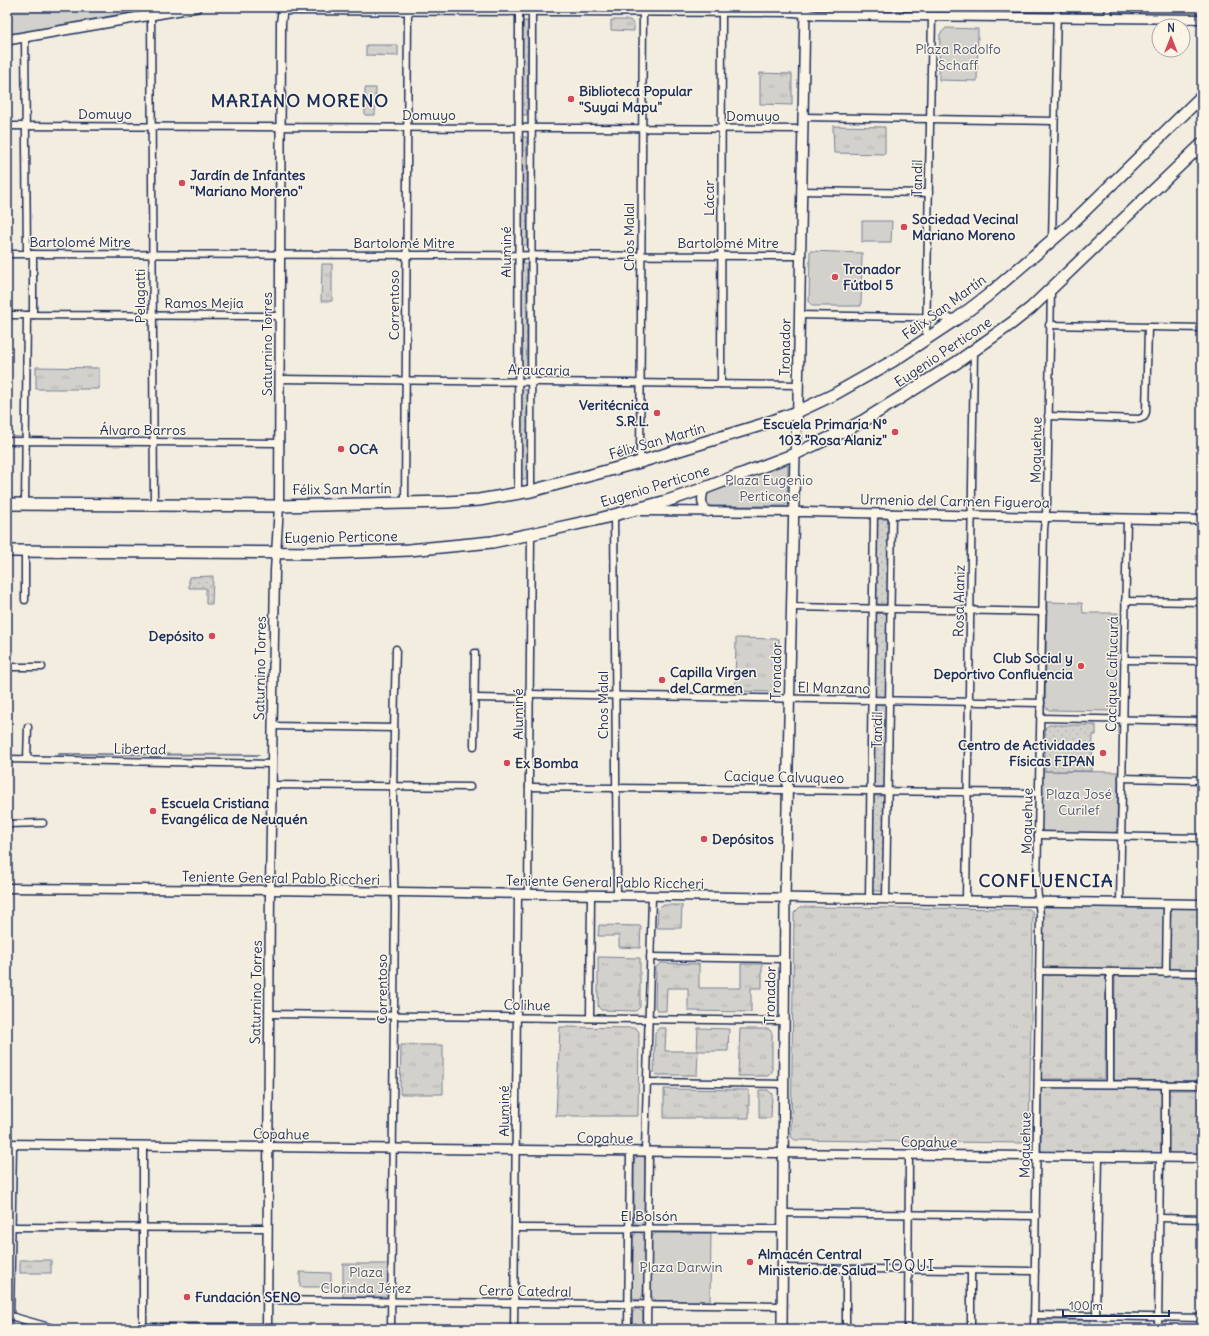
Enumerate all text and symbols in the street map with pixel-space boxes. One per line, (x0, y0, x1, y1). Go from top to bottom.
north arrow (1151, 18, 1191, 58)
text: N (1167, 21, 1175, 35)
park label: Plaza Rodolfo Schaff (915, 40, 1001, 74)
place label: Biblioteca Popular "Suyai Mapu" (579, 82, 693, 116)
district label: MARIANO MORENO (211, 89, 389, 112)
marker: Biblioteca Popular "Suyai Mapu" (566, 94, 576, 104)
street label: Domuyo (78, 105, 132, 123)
street label: Domuyo (402, 106, 456, 124)
street label: Domuyo (726, 107, 780, 125)
street label: Tandil (908, 159, 926, 197)
place label: Jardín de Infantes "Mariano Moreno" (190, 166, 306, 200)
marker: Jardín de Infantes "Mariano Moreno" (177, 178, 187, 188)
street label: Lácar (700, 180, 718, 216)
street label: Chos Malal (620, 203, 638, 271)
place label: Sociedad Vecinal Mariano Moreno (912, 210, 1018, 244)
marker: Sociedad Vecinal Mariano Moreno (899, 222, 909, 232)
street label: Aluminé (497, 226, 515, 278)
street label: Bartolomé Mitre (29, 233, 131, 251)
street label: Bartolomé Mitre (353, 234, 455, 252)
street label: Bartolomé Mitre (677, 234, 779, 252)
place label: Tronador Fútbol 5 (843, 260, 901, 294)
street label: Pelagatti (131, 269, 149, 323)
street label: Correntoso (385, 270, 403, 340)
street label: Félix San Martín (899, 271, 989, 343)
marker: Tronador Fútbol 5 (830, 272, 840, 282)
street label: Saturnino Torres (258, 292, 276, 396)
street label: Ramos Mejía (164, 294, 244, 312)
street label: Eugenio Perticone (891, 313, 995, 391)
street label: Tronador (775, 318, 795, 376)
street label: Araucaria (508, 360, 570, 380)
place label: Veritécnica S.R.L. (579, 396, 649, 430)
marker: Veritécnica S.R.L. (652, 408, 662, 418)
place label: Escuela Primaria Nº 103 "Rosa Alaniz" (763, 415, 887, 449)
street label: Moquehue (1026, 417, 1046, 483)
street label: Félix San Martín (607, 419, 707, 463)
street label: Álvaro Barros (100, 421, 186, 439)
marker: Escuela Primaria Nº 103 "Rosa Alaniz" (890, 427, 900, 437)
place label: OCA (349, 440, 378, 458)
marker: OCA (336, 444, 346, 454)
street label: Eugenio Perticone (598, 461, 712, 511)
park label: Plaza Eugenio Perticone (725, 471, 813, 505)
street label: Félix San Martín (292, 479, 392, 499)
street label: Urmenio del Carmen Figueroa (860, 490, 1050, 512)
street label: Eugenio Perticone (284, 527, 398, 547)
street label: Rosa Alaniz (949, 564, 969, 637)
street label: Saturnino Torres (250, 616, 270, 720)
street label: Cacique Calfucurá (1102, 616, 1122, 732)
place label: Depósito (149, 627, 204, 645)
marker: Depósito (207, 631, 217, 641)
street label: Tronador (766, 642, 786, 700)
place label: Club Social y Deportivo Confluencia (933, 649, 1073, 683)
marker: Club Social y Deportivo Confluencia (1076, 661, 1086, 671)
place label: Capilla Virgen del Carmen (670, 663, 757, 697)
street label: Chos Malal (594, 671, 612, 739)
marker: Capilla Virgen del Carmen (657, 675, 667, 685)
street label: El Manzano (798, 678, 871, 698)
street label: Aluminé (509, 688, 527, 740)
street label: Tandil (868, 711, 886, 749)
place label: Centro de Actividades Físicas FIPAN (958, 736, 1096, 770)
street label: Libertad (114, 740, 166, 758)
marker: Centro de Actividades Físicas FIPAN (1098, 748, 1108, 758)
place label: Ex Bomba (515, 754, 578, 772)
marker: Ex Bomba (502, 758, 512, 768)
street label: Cacique Calvuqueo (724, 767, 844, 787)
park label: Plaza José Curilef (1046, 785, 1112, 819)
street label: Moquehue (1017, 788, 1037, 854)
place label: Escuela Cristiana Evangélica de Neuquén (161, 794, 308, 828)
marker: Escuela Cristiana Evangélica de Neuquén (148, 806, 158, 816)
place label: Depósitos (712, 830, 774, 848)
marker: Depósitos (699, 834, 709, 844)
street label: Teniente General Pablo Riccheri (182, 867, 380, 889)
district label: CONFLUENCIA (979, 869, 1113, 892)
street label: Teniente General Pablo Riccheri (506, 871, 704, 893)
street label: Saturnino Torres (246, 940, 266, 1044)
street label: Correntoso (373, 954, 391, 1024)
street label: Tronador (760, 966, 780, 1024)
street label: Colihue (503, 996, 551, 1014)
street label: Aluminé (495, 1085, 513, 1137)
street label: Moquehue (1015, 1112, 1035, 1178)
street label: Copahue (253, 1125, 309, 1143)
street label: Copahue (577, 1129, 633, 1147)
street label: Copahue (901, 1133, 957, 1151)
street label: El Bolsón (620, 1207, 678, 1225)
place label: Almacén Central Ministerio de Salud (758, 1245, 877, 1279)
district label: TOQUI (883, 1256, 935, 1275)
marker: Almacén Central Ministerio de Salud (745, 1257, 755, 1267)
park label: Plaza Darwin (639, 1258, 723, 1276)
park label: Plaza Clorinda Jérez (321, 1263, 412, 1297)
street label: Cerro Catedral (478, 1281, 572, 1301)
place label: Fundación SENO (195, 1288, 301, 1306)
marker: Fundación SENO (182, 1292, 192, 1302)
scale bar (1063, 1292, 1169, 1318)
text: 100 m (1069, 1298, 1103, 1313)

